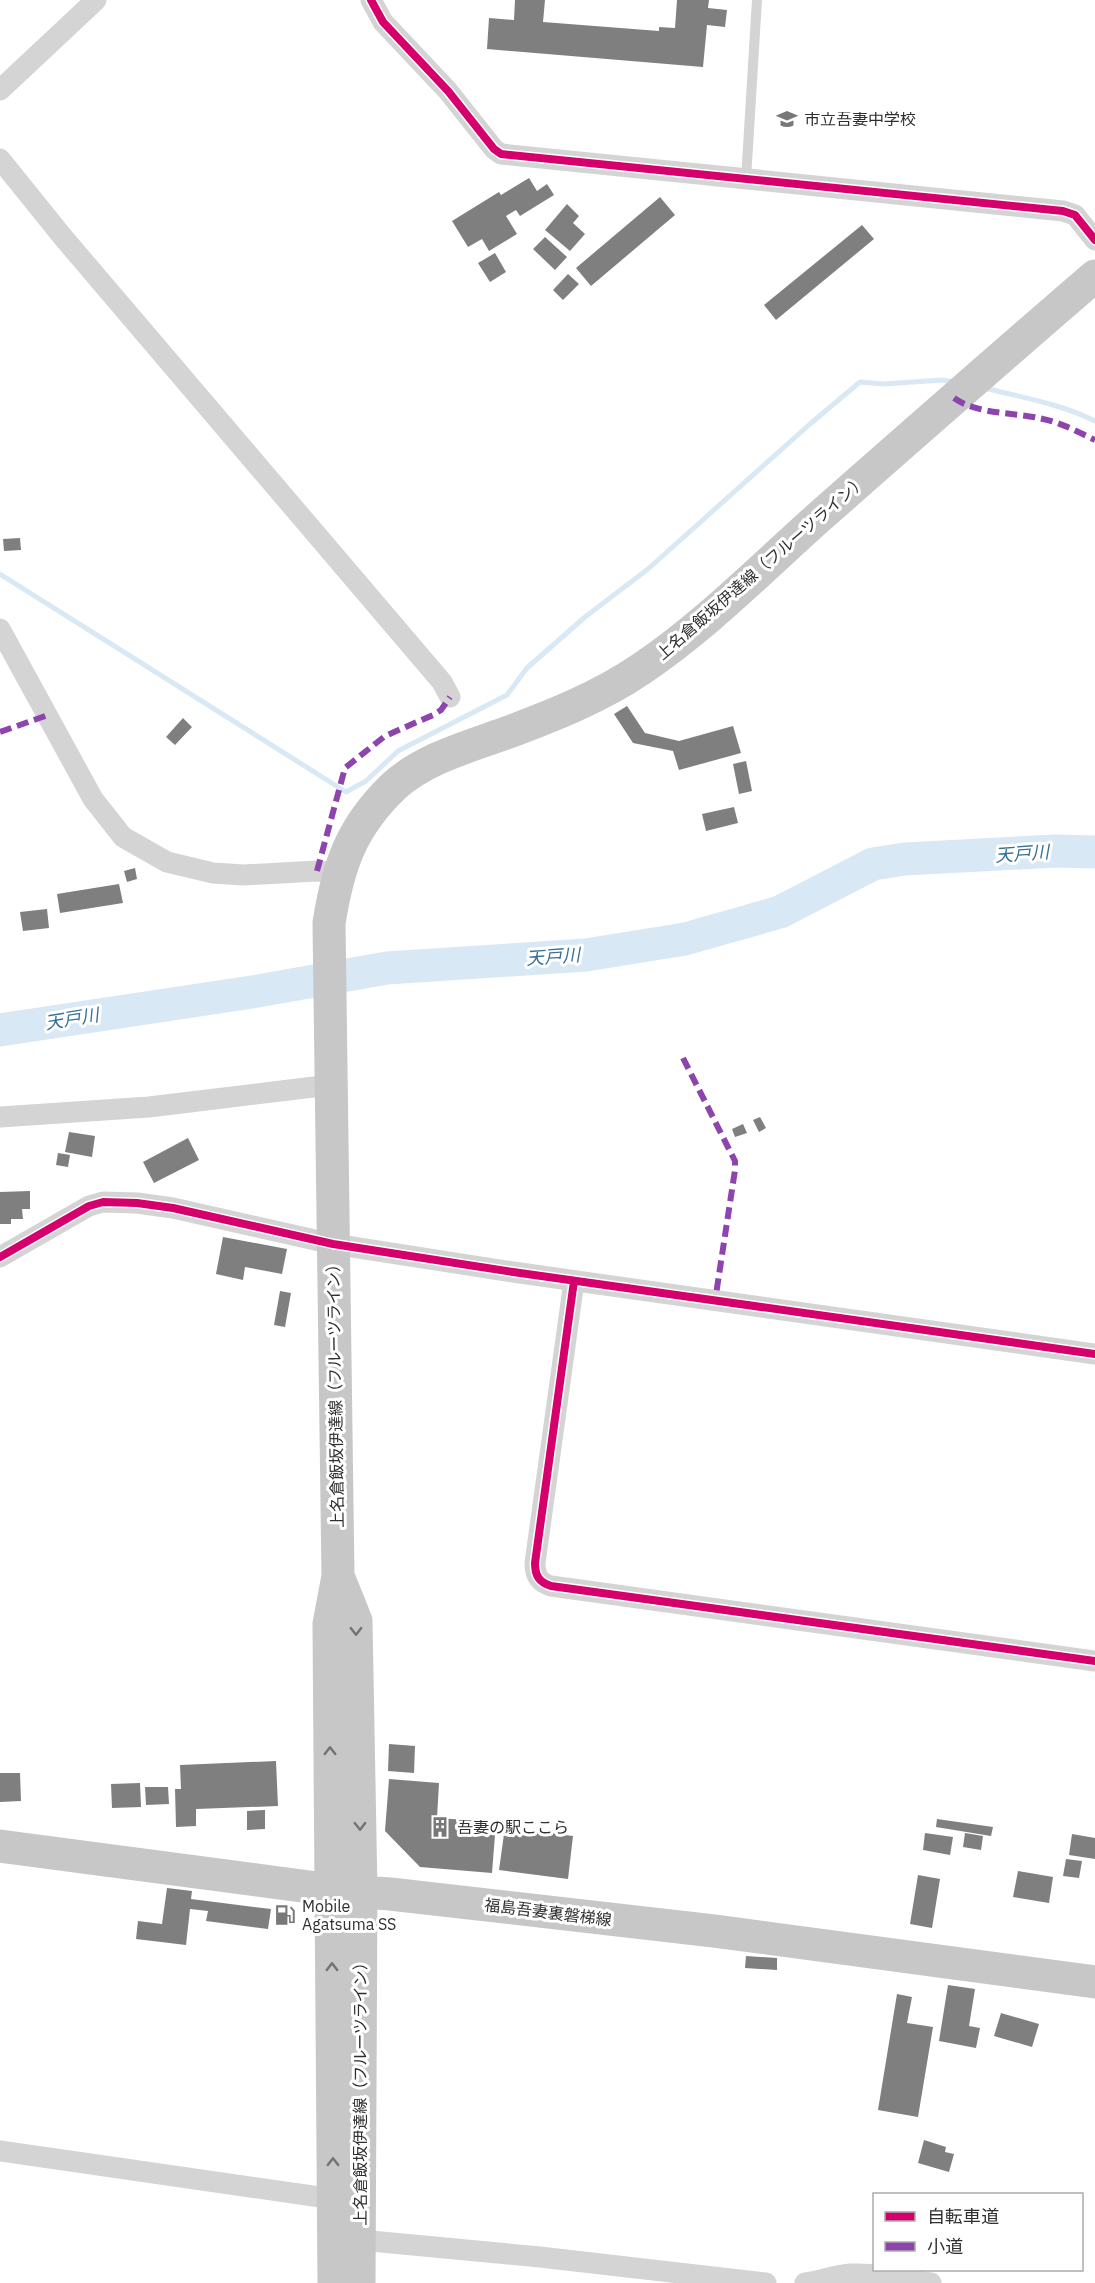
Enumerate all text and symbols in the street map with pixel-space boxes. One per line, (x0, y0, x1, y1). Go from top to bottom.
school or university icon: 市立吾妻中学校 (775, 107, 799, 131)
place label: 市立吾妻中学校 (804, 109, 916, 129)
street label: 上名倉飯坂伊達線（フルーツライン） (652, 470, 870, 664)
water label: 天戸川 (994, 840, 1052, 867)
water label: 天戸川 (525, 943, 583, 970)
water label: 天戸川 (43, 1003, 102, 1034)
street label: 上名倉飯坂伊達線（フルーツライン） (323, 1256, 347, 1528)
one-way arrow (350, 1627, 362, 1636)
one-way arrow (324, 1746, 337, 1755)
building icon: 吾妻の駅ここら (428, 1815, 452, 1839)
place label: 吾妻の駅ここら (457, 1817, 569, 1837)
one-way arrow (354, 1822, 366, 1831)
street label: 福島吾妻裏磐梯線 (483, 1894, 613, 1930)
place label: Mobile Agatsuma SS (302, 1896, 396, 1934)
fuel station icon: Mobile Agatsuma SS (273, 1903, 297, 1927)
street label: 上名倉飯坂伊達線（フルーツライン） (350, 1954, 370, 2226)
one-way arrow (326, 1962, 338, 1971)
one-way arrow (327, 2157, 339, 2166)
legend (873, 2193, 1083, 2271)
text: 自転車道 (927, 2205, 999, 2228)
text: 小道 (927, 2235, 963, 2258)

